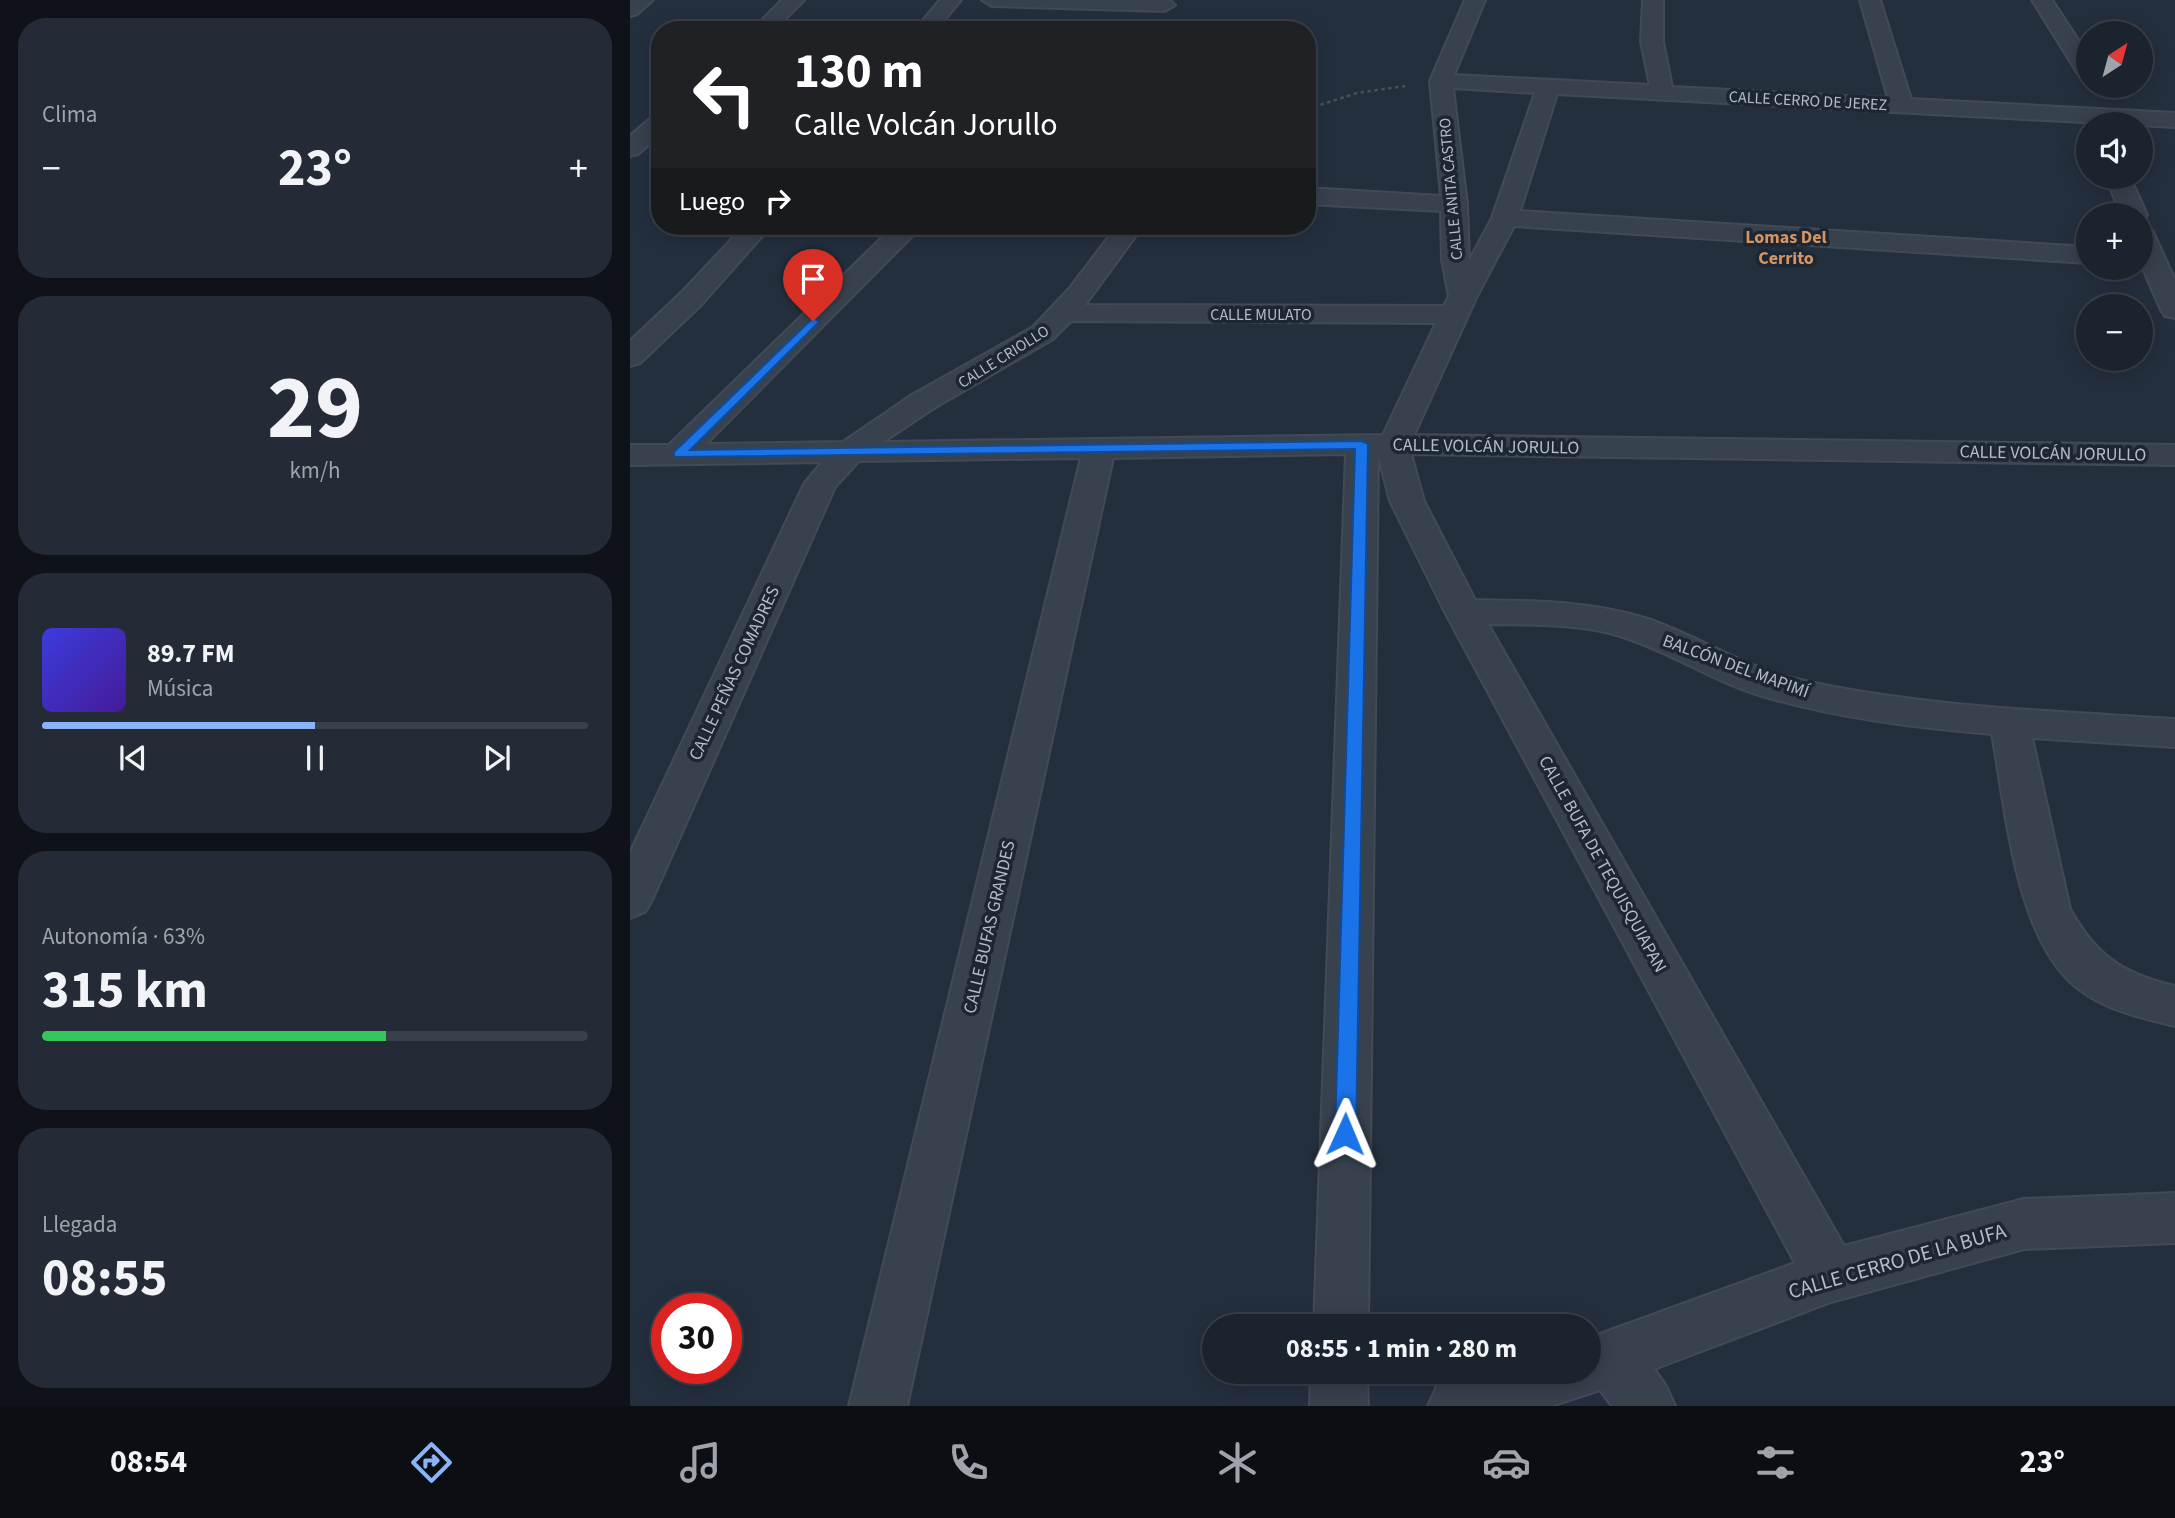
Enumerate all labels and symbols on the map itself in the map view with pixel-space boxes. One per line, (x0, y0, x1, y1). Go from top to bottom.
north arrow (2076, 21, 2152, 98)
street label: CALLE CERRO DE JEREZ (1728, 86, 1888, 116)
street label: CALLE ANITA CASTRO (1434, 117, 1468, 261)
district label: Lomas Del Cerrito (1745, 225, 1827, 271)
pin (783, 249, 843, 321)
street label: CALLE MULATO (1210, 304, 1312, 326)
street label: CALLE CRIOLLO (954, 320, 1053, 394)
street label: CALLE VOLCÁN JORULLO (1392, 432, 1580, 461)
street label: CALLE VOLCÁN JORULLO (1959, 439, 2147, 468)
street label: CALLE PEÑAS COMADRES (683, 582, 786, 765)
street label: BALCÓN DEL MAPIMÍ (1659, 628, 1814, 705)
street label: CALLE BUFA DE TEQUISQUIAPAN (1532, 751, 1673, 977)
street label: CALLE BUFAS GRANDES (957, 838, 1022, 1016)
position arrow (1308, 1097, 1382, 1171)
street label: CALLE CERRO DE LA BUFA (1785, 1215, 2010, 1306)
speed limit sign: 30 (651, 1293, 742, 1384)

